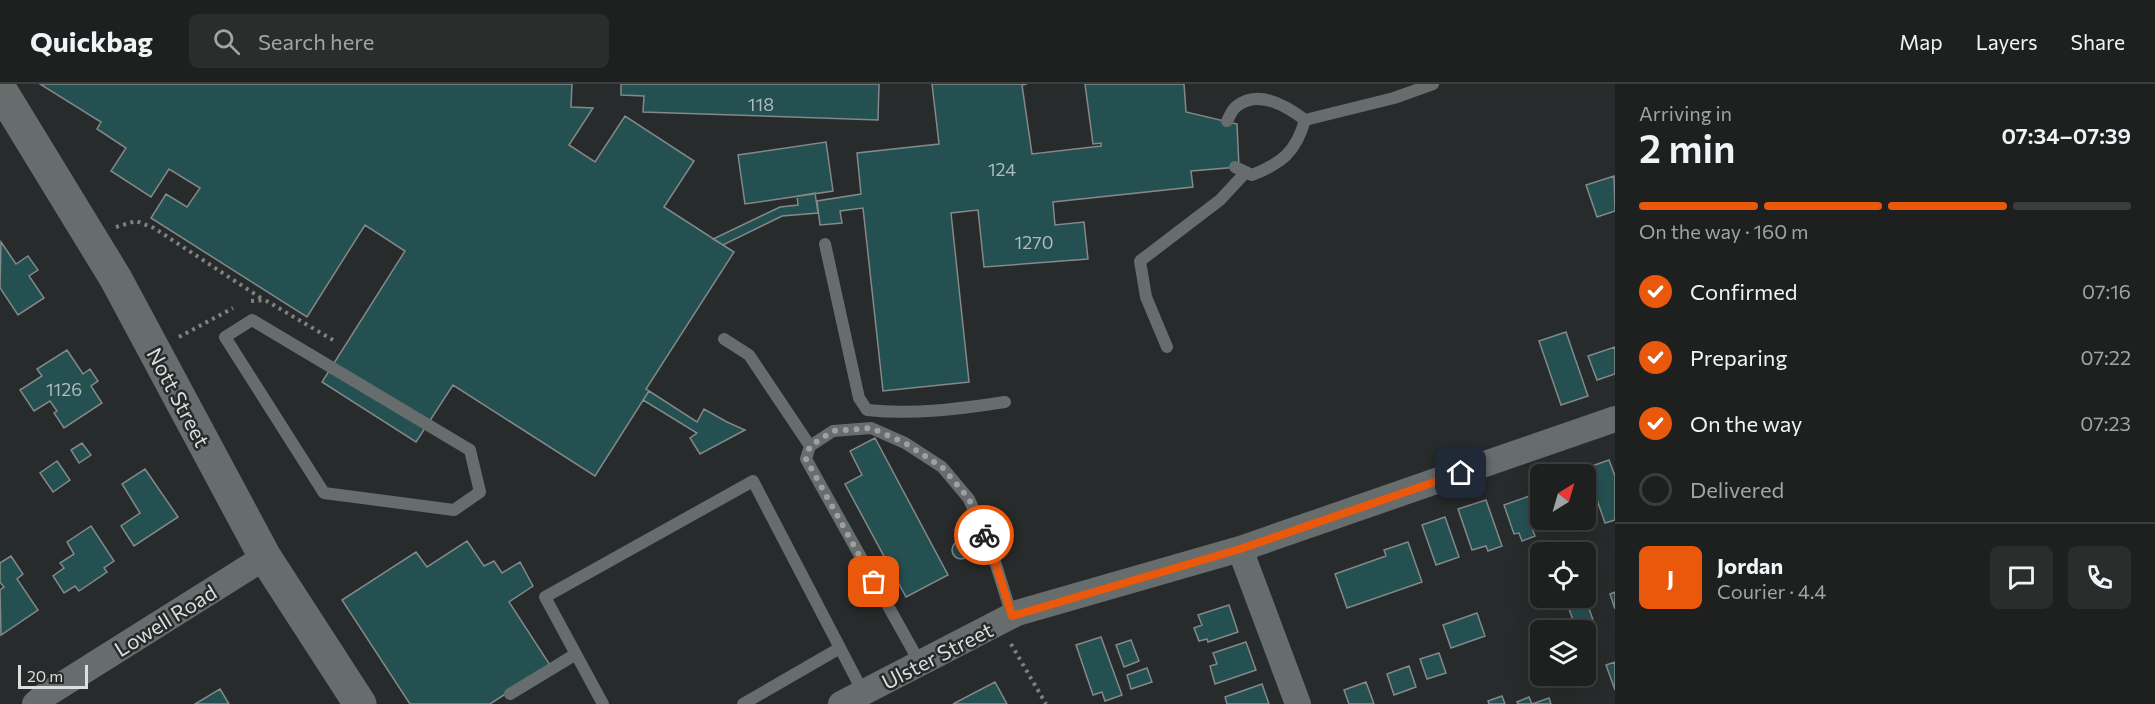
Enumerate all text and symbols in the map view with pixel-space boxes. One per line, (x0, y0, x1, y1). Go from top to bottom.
search box (189, 14, 609, 68)
text: Quickbag (30, 24, 153, 58)
icon: search (210, 25, 243, 58)
text: Search here (258, 28, 374, 55)
text: Map (1899, 29, 1943, 54)
text: Layers (1976, 29, 2038, 54)
text: Share (2071, 29, 2125, 54)
house number: 118 (748, 93, 774, 115)
text: Arriving in (1639, 101, 1732, 125)
text: 07:34–07:39 (2002, 122, 2131, 149)
text: 2 min (1639, 123, 1736, 171)
house number: 124 (988, 158, 1016, 180)
text: On the way · 160 m (1639, 219, 1808, 243)
house number: 1270 (1015, 231, 1053, 253)
icon: check (1639, 275, 1672, 308)
text: Confirmed (1690, 278, 1797, 305)
text: 07:16 (2082, 279, 2131, 303)
icon: check (1639, 341, 1672, 374)
street label: Nott Street (142, 343, 216, 451)
text: Preparing (1690, 344, 1787, 371)
text: 07:22 (2081, 345, 2131, 369)
house number: 1126 (46, 378, 82, 400)
icon: check (1639, 407, 1672, 440)
text: On the way (1690, 410, 1802, 437)
text: 07:23 (2080, 411, 2131, 435)
pin (1435, 447, 1486, 498)
icon: home (1444, 456, 1477, 489)
north arrow (1530, 464, 1596, 530)
map controls (1530, 464, 1596, 686)
text: Delivered (1690, 476, 1784, 503)
courier (954, 505, 1014, 565)
icon: bike (968, 519, 1001, 552)
button: locate (1530, 542, 1596, 608)
button: chat (1990, 546, 2053, 609)
button: phone (2068, 546, 2131, 609)
text: Jordan (1717, 552, 1783, 579)
pin (848, 556, 899, 607)
text: J (1667, 564, 1674, 591)
icon: bag (857, 565, 890, 598)
street label: Lowell Road (109, 579, 221, 661)
text: Courier · 4.4 (1717, 579, 1826, 603)
street label: Ulster Street (877, 616, 997, 694)
button: layers (1530, 620, 1596, 686)
scale bar (18, 662, 88, 690)
text: 20 m (27, 666, 63, 685)

